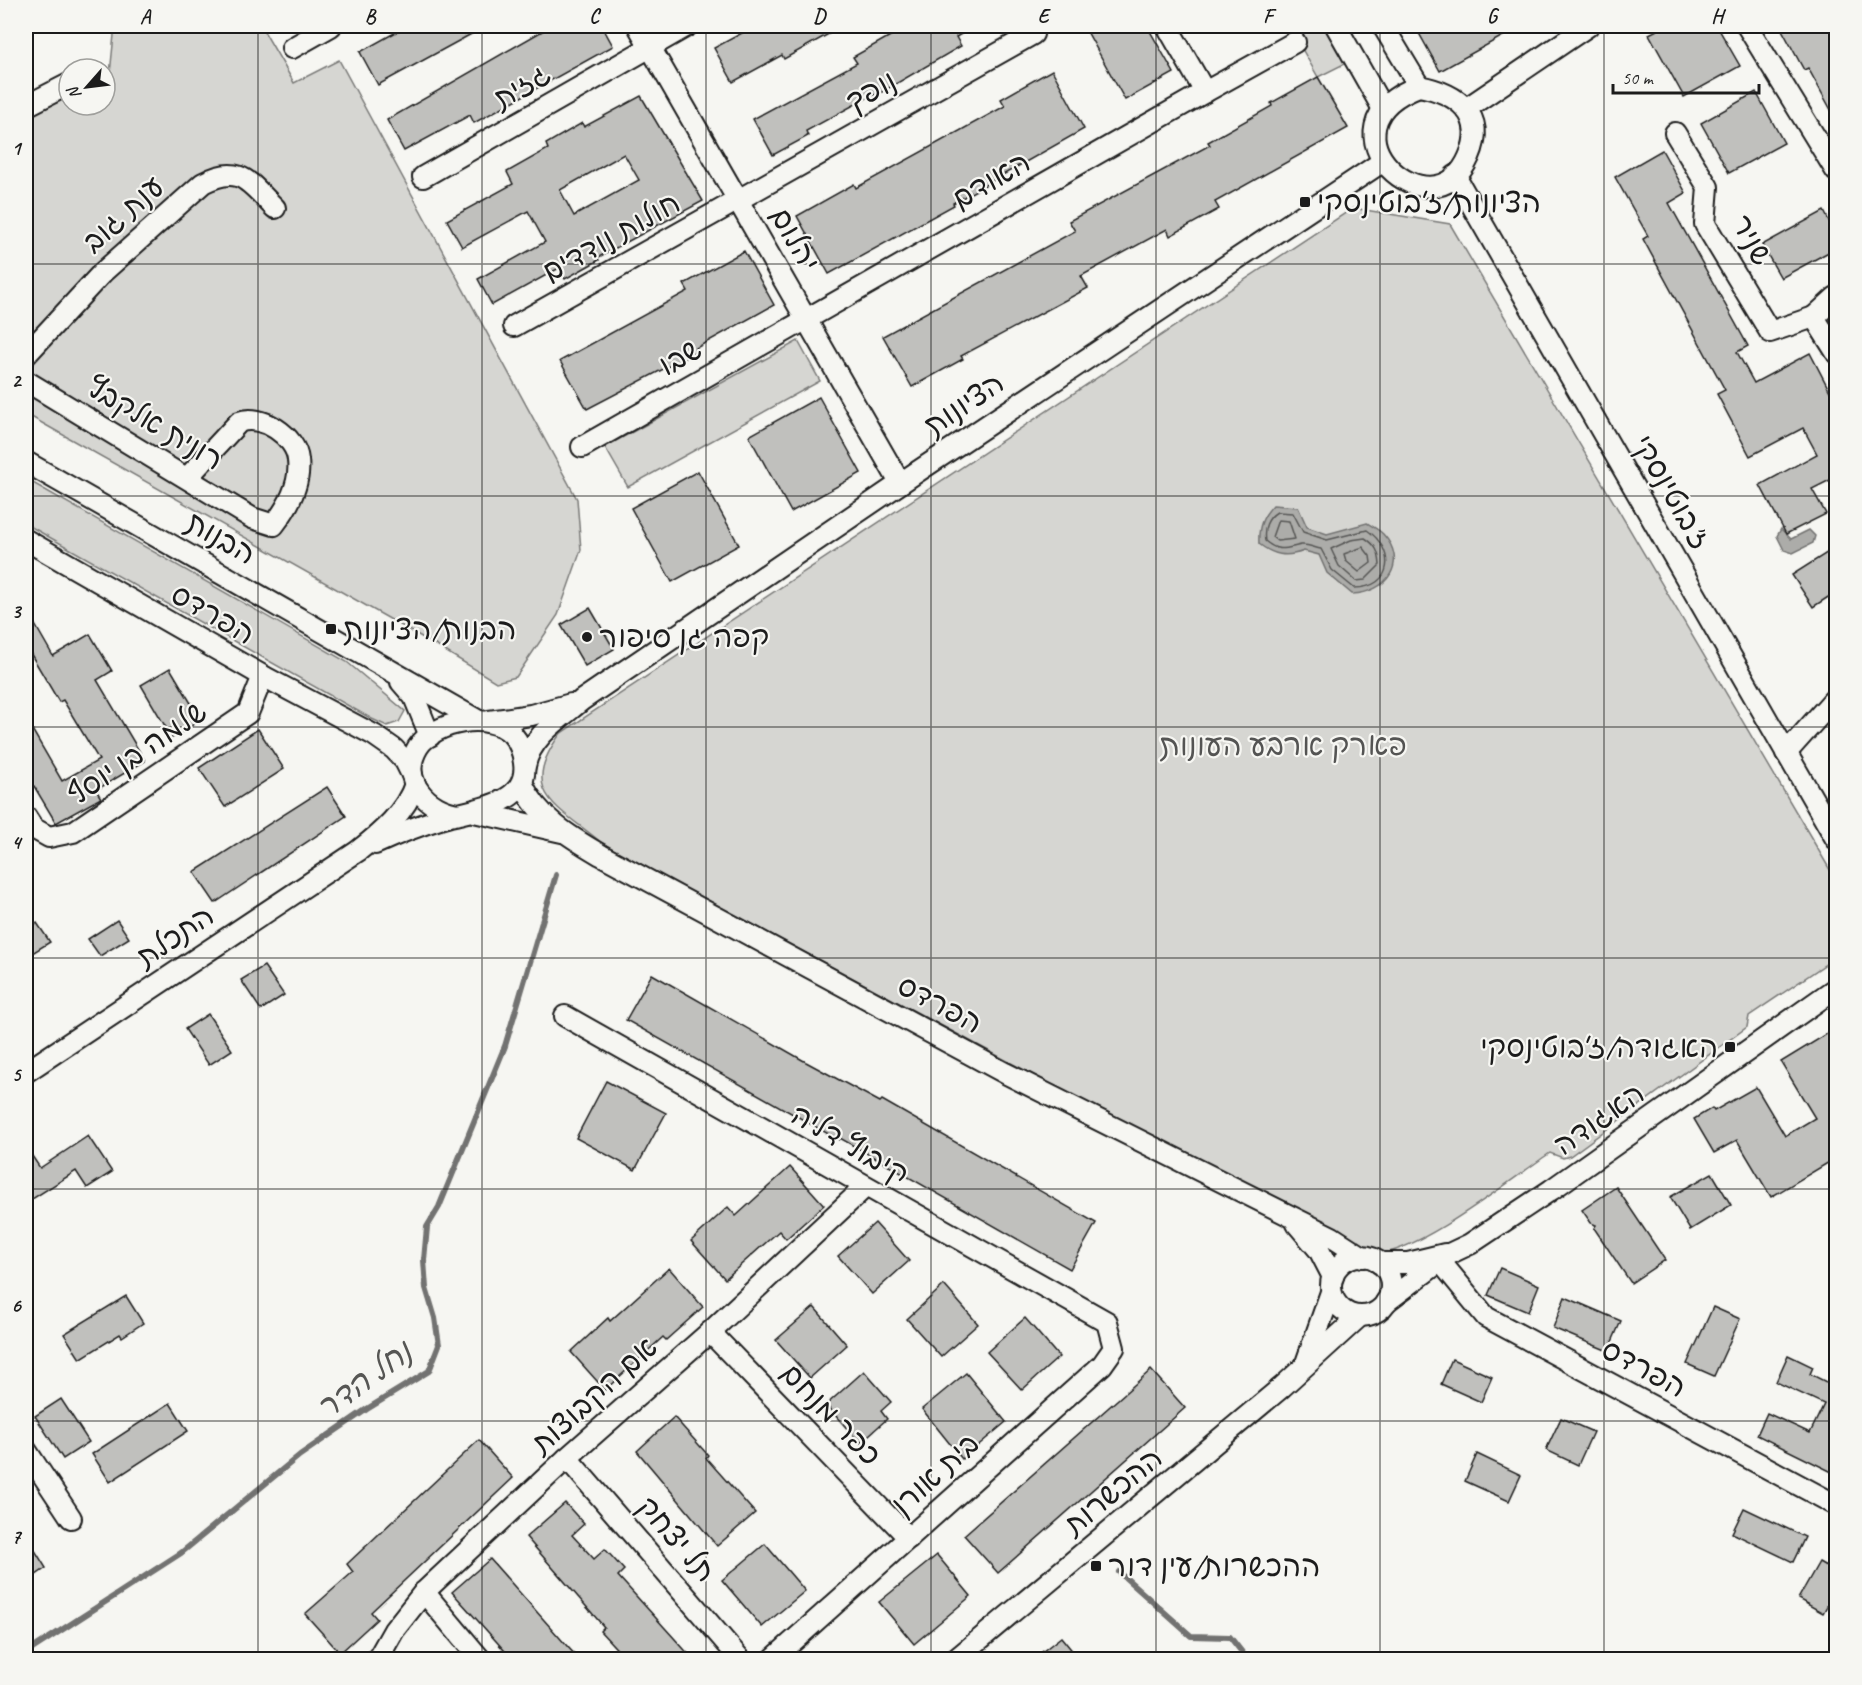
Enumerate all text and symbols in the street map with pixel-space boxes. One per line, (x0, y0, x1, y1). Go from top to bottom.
text: A (140, 4, 152, 29)
text: B (365, 4, 377, 29)
text: C (589, 4, 601, 29)
text: D (813, 4, 827, 29)
text: E (1038, 4, 1052, 29)
text: F (1263, 4, 1277, 29)
text: G (1487, 4, 1500, 29)
text: H (1711, 4, 1726, 29)
street label: גזית (485, 54, 558, 119)
north arrow (57, 57, 117, 117)
scale bar (1613, 57, 1758, 95)
street label: נופך (839, 62, 903, 120)
text: 50 m (1622, 67, 1655, 89)
text: N (62, 82, 86, 103)
text: 1 (12, 136, 23, 161)
street label: האודם (945, 143, 1037, 217)
street label: ענת גוב (74, 167, 172, 261)
place label: הציונות/ז׳בוטינסקי (1317, 183, 1541, 221)
street label: חולות נודדים (535, 184, 687, 290)
marker: הציונות/ז׳בוטינסקי (1298, 195, 1312, 209)
street label: יהלום (762, 200, 828, 278)
street label: שניר (1723, 208, 1781, 272)
street label: שבו (652, 330, 708, 384)
street label: הציונות (917, 363, 1011, 445)
street label: רונית אלקבץ (80, 367, 230, 479)
text: 2 (12, 368, 23, 393)
street label: ז'בוטינסקי (1624, 428, 1720, 556)
street label: הבנות (179, 503, 263, 573)
street label: הפרדס (164, 575, 262, 653)
text: 3 (12, 599, 23, 624)
place label: הבנות/הציונות (343, 610, 517, 648)
place label: קפה גן סיפור (599, 618, 769, 656)
marker: הבנות/הציונות (324, 622, 338, 636)
marker: קפה גן סיפור (580, 630, 594, 644)
street label: שלמה בן יוסף (60, 693, 214, 813)
park label: פארק ארבע העונות (1159, 726, 1407, 764)
text: 4 (12, 830, 24, 855)
street label: התכלת (127, 896, 221, 977)
street label: הפרדס (891, 966, 989, 1042)
place label: האגודה/ז׳בוטינסקי (1480, 1028, 1718, 1066)
marker: האגודה/ז׳בוטינסקי (1723, 1040, 1737, 1054)
text: 5 (12, 1062, 23, 1087)
street label: האגודה (1546, 1074, 1652, 1164)
street label: קיבוץ דליה (784, 1095, 916, 1193)
text: 6 (11, 1293, 22, 1318)
street label: אם הקבוצות (521, 1328, 665, 1463)
street label: הפרדס (1595, 1330, 1693, 1406)
water label: נחל הדר (308, 1331, 421, 1429)
street label: כפר מנחם (773, 1354, 889, 1474)
street label: בית אורן (883, 1425, 987, 1523)
street label: ההכשרות (1054, 1439, 1170, 1545)
street label: תל יצחק (629, 1488, 725, 1590)
text: 7 (12, 1524, 23, 1549)
place label: ההכשרות/עין דור (1108, 1547, 1321, 1585)
marker: ההכשרות/עין דור (1089, 1559, 1103, 1573)

